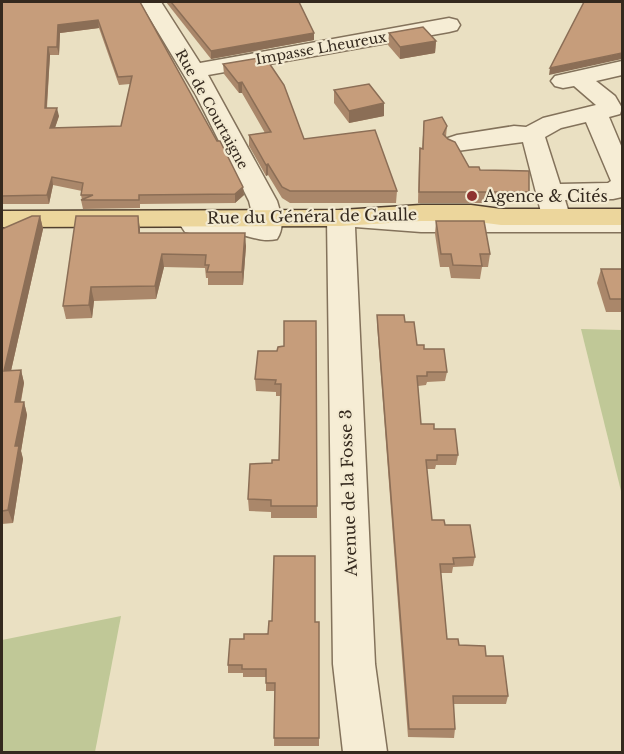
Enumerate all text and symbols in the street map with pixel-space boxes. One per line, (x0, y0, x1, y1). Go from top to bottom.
street label: Impasse Lheureux (254, 28, 388, 68)
street label: Rue de Courtaigne (172, 46, 252, 172)
place label: Agence & Cités (483, 186, 608, 206)
marker: Agence & Cités (465, 189, 479, 203)
street label: Rue du Général de Gaulle (207, 204, 417, 228)
street label: Avenue de la Fosse 3 (335, 409, 361, 578)

